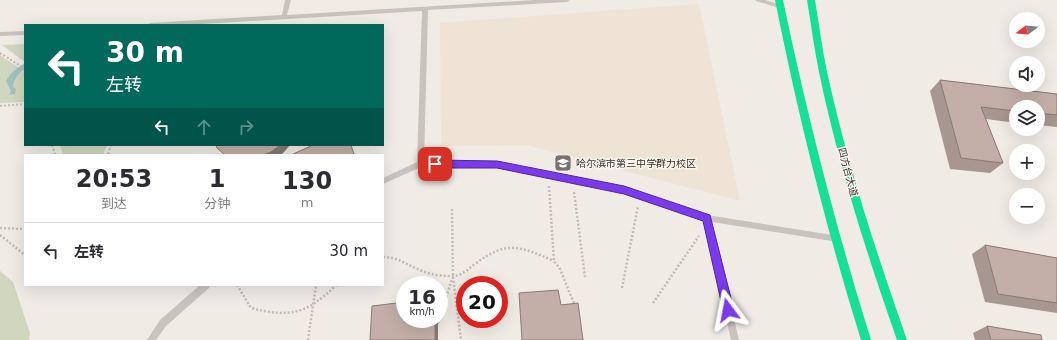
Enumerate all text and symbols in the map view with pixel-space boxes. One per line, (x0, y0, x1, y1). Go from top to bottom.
north arrow (1009, 12, 1045, 48)
map controls (1009, 12, 1045, 224)
text: 30 m (106, 36, 184, 69)
icon: left (40, 40, 92, 92)
button: sound (1009, 56, 1045, 92)
text: 左转 (106, 74, 142, 95)
button: layers (1009, 100, 1045, 136)
icon: left (151, 116, 173, 138)
icon: ahead (193, 116, 215, 138)
icon: right (235, 116, 257, 138)
button: + (1009, 144, 1045, 180)
street label: 四方台大道 (836, 146, 860, 198)
pin (418, 147, 452, 181)
icon: arrive (424, 153, 446, 175)
school or university icon: 哈尔滨市第三中学群力校区 (553, 153, 573, 173)
place label: 哈尔滨市第三中学群力校区 (576, 158, 696, 169)
text: 20:53 (76, 165, 152, 193)
text: 1 (209, 165, 225, 193)
text: 130 (282, 167, 332, 195)
button: − (1009, 188, 1045, 224)
text: m (301, 195, 313, 210)
text: 到达 (101, 196, 127, 211)
text: 分钟 (204, 196, 230, 211)
icon: left (40, 240, 62, 262)
text: 30 m (330, 242, 368, 260)
text: 左转 (74, 243, 104, 261)
speed limit sign: 20 (456, 276, 508, 328)
text: 16 (408, 285, 436, 309)
position arrow (707, 289, 749, 331)
text: km/h (409, 306, 435, 317)

